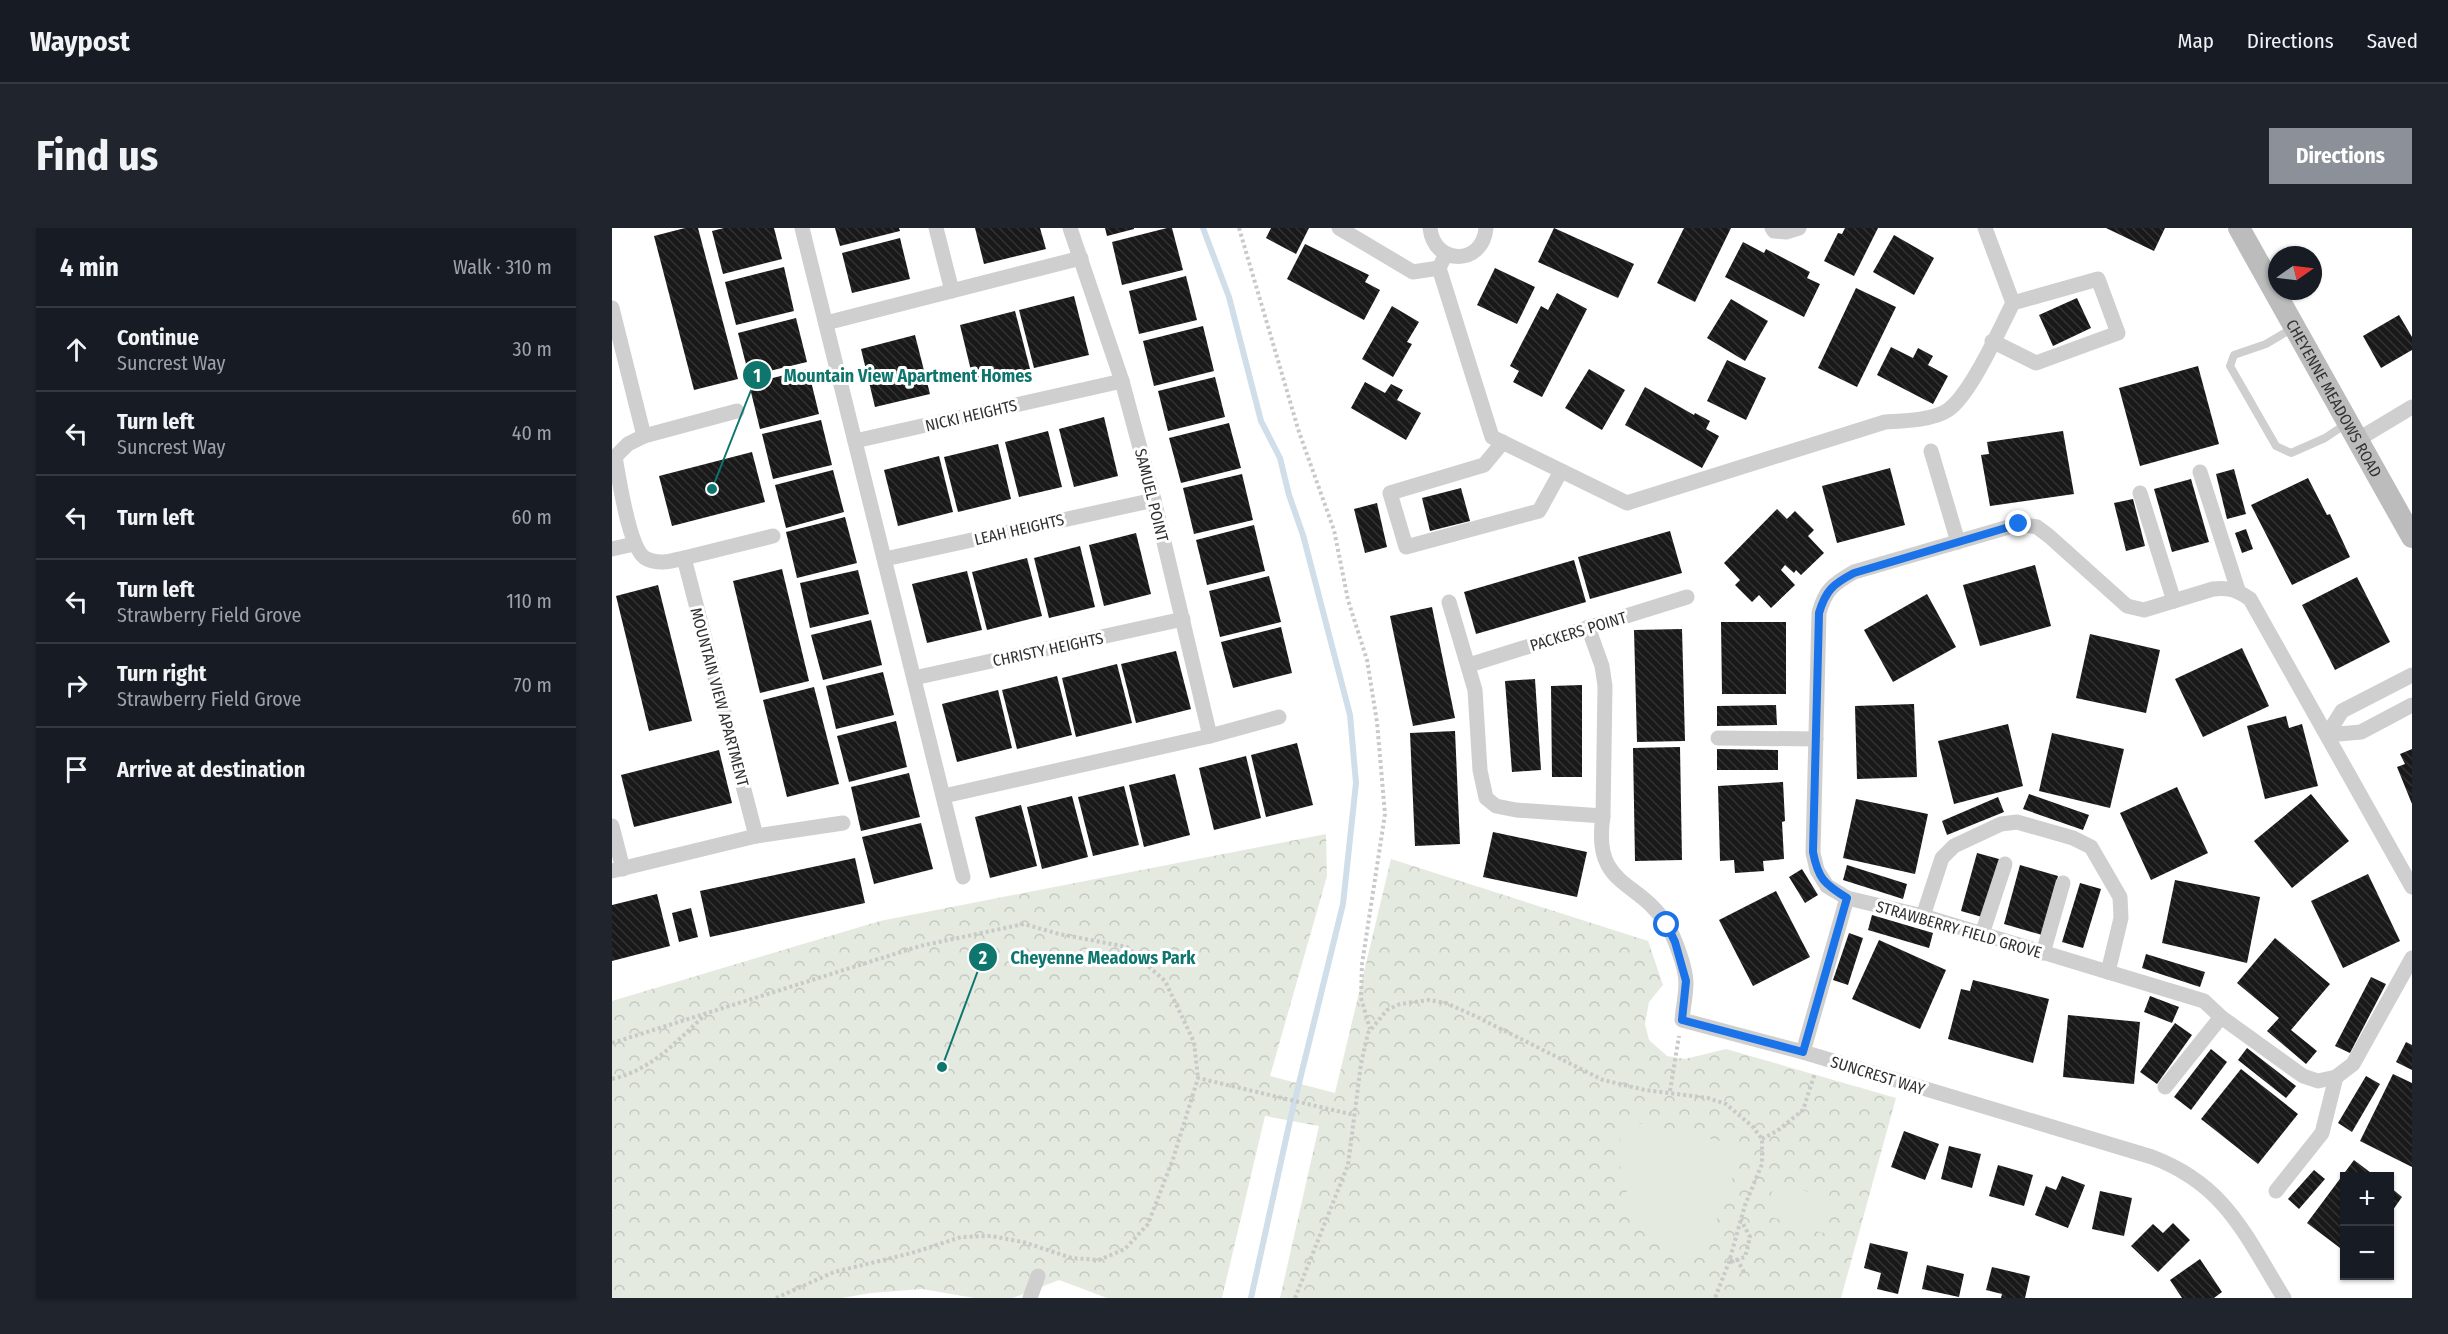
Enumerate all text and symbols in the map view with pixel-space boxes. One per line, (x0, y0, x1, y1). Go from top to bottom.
text: Waypost (30, 25, 130, 58)
text: Map (2177, 28, 2214, 54)
text: Directions (2247, 28, 2334, 54)
text: Saved (2367, 28, 2418, 54)
button: Directions (2269, 128, 2412, 184)
text: Find us (36, 131, 158, 181)
north arrow (2268, 246, 2322, 300)
text: 4 min (60, 252, 119, 283)
text: Walk · 310 m (453, 255, 552, 279)
street label: CHEYENNE MEADOWS ROAD (2282, 316, 2386, 481)
text: Continue (117, 324, 199, 351)
icon: ahead (60, 333, 93, 366)
text: 30 m (512, 337, 552, 361)
text: Suncrest Way (117, 351, 225, 375)
callout: Mountain View Apartment Homes (742, 357, 1045, 393)
text: 1 (753, 365, 761, 387)
text: Mountain View Apartment Homes (784, 365, 1032, 387)
street label: NICKI HEIGHTS (923, 396, 1019, 435)
text: Turn left (117, 408, 195, 435)
icon: left (60, 417, 93, 450)
text: 40 m (512, 421, 552, 445)
text: Suncrest Way (117, 435, 225, 459)
street label: SAMUEL POINT (1131, 447, 1172, 544)
icon: left (60, 501, 93, 534)
text: Turn left (117, 504, 195, 531)
text: 60 m (512, 505, 552, 529)
street label: LEAH HEIGHTS (972, 510, 1066, 549)
route end (2005, 510, 2031, 536)
text: Turn left (117, 576, 195, 603)
icon: left (60, 585, 93, 618)
text: 110 m (506, 589, 552, 613)
text: Strawberry Field Grove (117, 603, 301, 627)
street label: MOUNTAIN VIEW APARTMENT (686, 606, 753, 789)
street label: PACKERS POINT (1528, 608, 1629, 655)
street label: CHRISTY HEIGHTS (991, 628, 1105, 671)
text: Turn right (117, 660, 206, 687)
icon: right (60, 669, 93, 702)
text: 70 m (514, 673, 552, 697)
text: Strawberry Field Grove (117, 687, 301, 711)
icon: arrive (60, 753, 93, 786)
text: Arrive at destination (117, 756, 305, 783)
street label: STRAWBERRY FIELD GROVE (1874, 897, 2044, 962)
route start (1653, 911, 1679, 937)
callout: Cheyenne Meadows Park (968, 939, 1207, 975)
text: 2 (978, 947, 987, 969)
text: Cheyenne Meadows Park (1011, 947, 1196, 969)
street label: SUNCREST WAY (1828, 1052, 1927, 1099)
map controls (2340, 1172, 2394, 1280)
button: + (2340, 1172, 2394, 1226)
button: − (2340, 1226, 2394, 1280)

